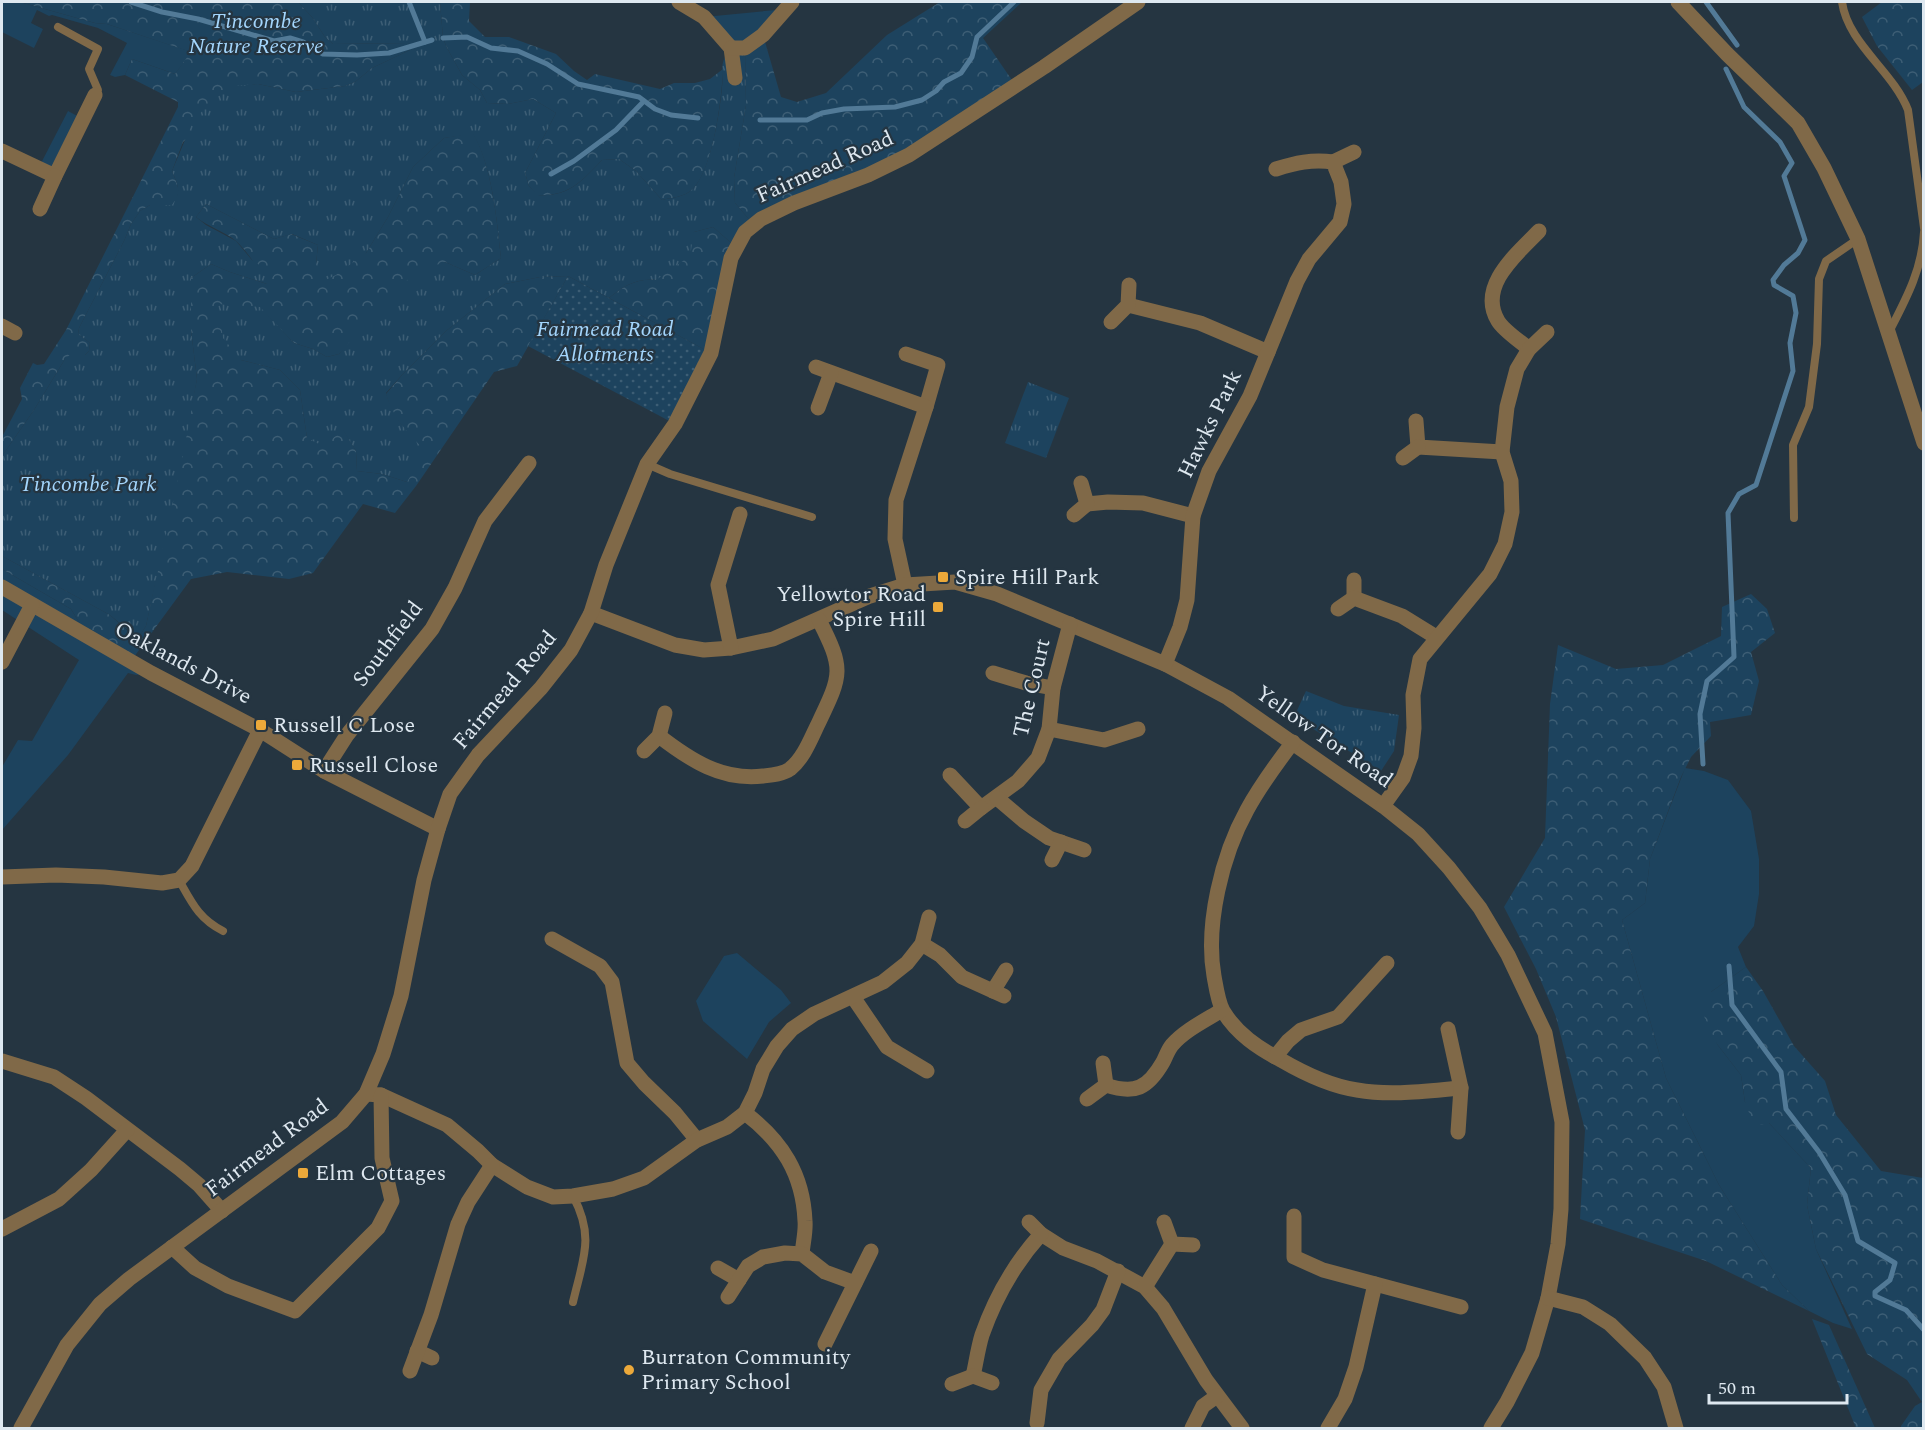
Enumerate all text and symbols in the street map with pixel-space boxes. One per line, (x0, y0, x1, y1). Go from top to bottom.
park label: Tincombe Nature Reserve (188, 5, 324, 63)
street label: Fairmead Road (751, 122, 899, 212)
park label: Fairmead Road Allotments (536, 313, 674, 371)
street label: Hawks Park (1169, 364, 1251, 484)
park label: Tincombe Park (20, 468, 156, 501)
place label: Spire Hill Park (955, 561, 1099, 594)
marker: Spire Hill Park (936, 570, 950, 584)
place label: Yellowtor Road Spire Hill (776, 578, 926, 636)
street label: Southfield (345, 594, 431, 694)
marker: Yellowtor Road Spire Hill (931, 600, 945, 614)
street label: Oaklands Drive (108, 613, 258, 713)
street label: Fairmead Road (445, 623, 565, 757)
street label: The Court (1005, 635, 1059, 741)
street label: Yellow Tor Road (1249, 677, 1399, 797)
place label: Russell C Lose (273, 709, 415, 742)
marker: Russell C Lose (254, 718, 268, 732)
place label: Russell Close (309, 749, 438, 782)
marker: Russell Close (290, 758, 304, 772)
street label: Fairmead Road (198, 1091, 336, 1205)
place label: Elm Cottages (315, 1157, 446, 1190)
marker: Elm Cottages (296, 1166, 310, 1180)
place label: Burraton Community Primary School (641, 1341, 852, 1399)
marker: Burraton Community Primary School (622, 1363, 636, 1377)
scale bar (1709, 1367, 1847, 1405)
text: 50 m (1718, 1375, 1756, 1402)

